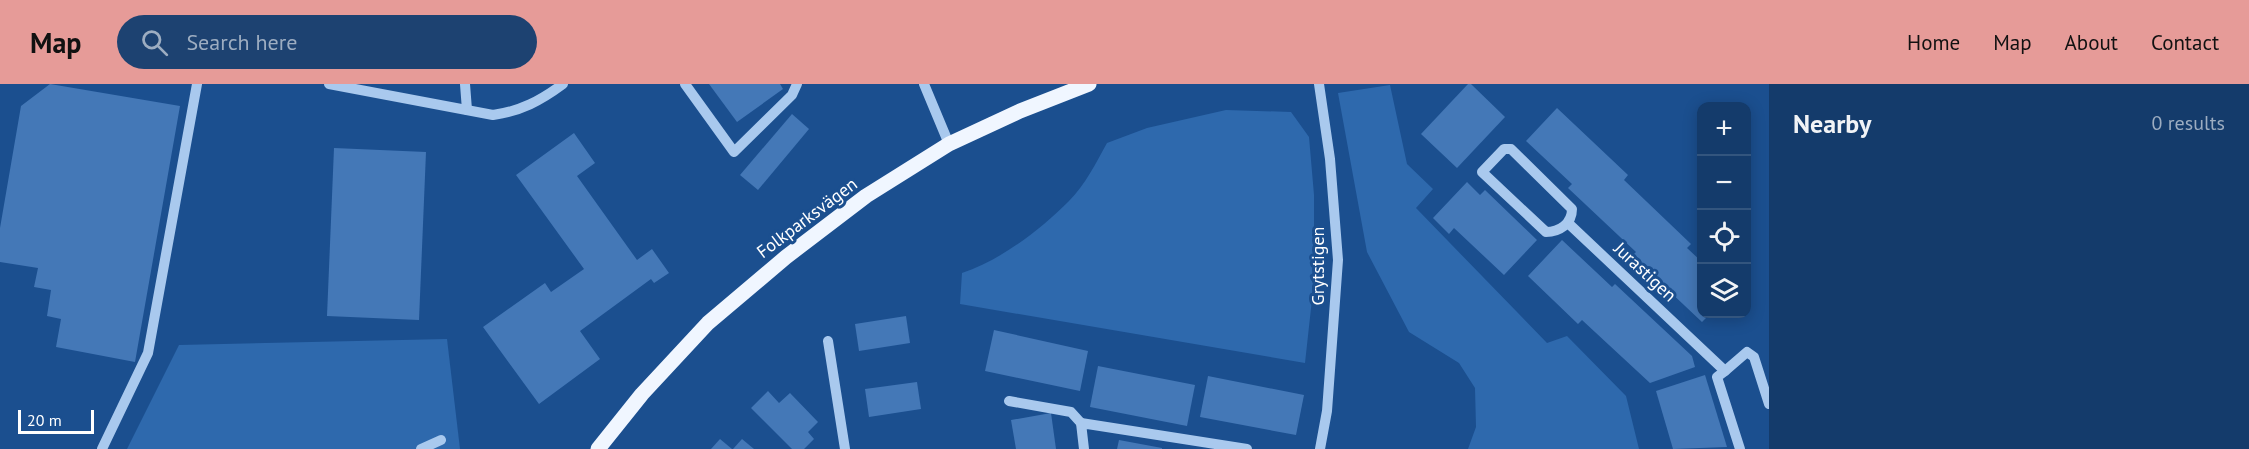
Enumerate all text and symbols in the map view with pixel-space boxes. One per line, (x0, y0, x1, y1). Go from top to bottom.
search box (117, 15, 537, 69)
text: Map (30, 24, 81, 61)
icon: search (138, 26, 171, 59)
text: Search here (186, 28, 297, 56)
text: Home (1907, 29, 1960, 56)
text: Map (1993, 29, 2032, 56)
text: About (2065, 29, 2118, 56)
text: Contact (2151, 29, 2219, 56)
map controls (1697, 102, 1751, 318)
button: + (1697, 102, 1751, 156)
text: Nearby (1793, 107, 1871, 140)
text: 0 results (2152, 110, 2225, 136)
button: − (1697, 156, 1751, 210)
street label: Folkparksvägen (752, 172, 862, 263)
button: locate (1697, 210, 1751, 264)
street label: Grytstigen (1306, 227, 1329, 305)
street label: Jurastigen (1609, 236, 1681, 306)
button: layers (1697, 264, 1751, 318)
scale bar (18, 407, 94, 434)
text: 20 m (27, 410, 62, 430)

